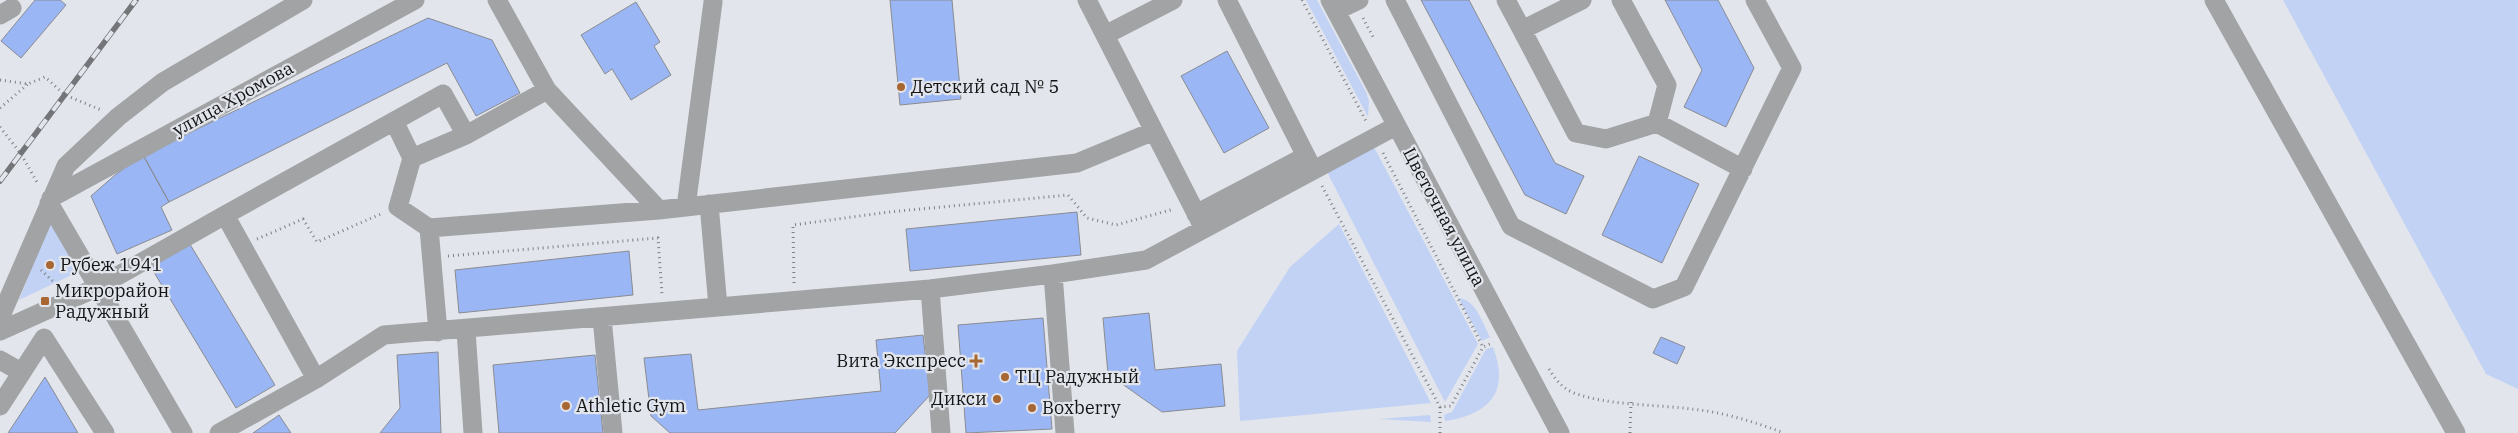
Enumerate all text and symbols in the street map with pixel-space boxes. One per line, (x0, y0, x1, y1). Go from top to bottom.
street label: улица Хромова (168, 56, 297, 141)
place label: Детский сад № 5 (911, 75, 1059, 98)
marker: Детский сад № 5 (895, 81, 907, 93)
street label: Цветочная улица (1398, 143, 1491, 290)
place label: Рубеж 1941 (60, 253, 162, 276)
marker: Рубеж 1941 (44, 259, 56, 271)
place label: Микрорайон Радужный (55, 279, 169, 323)
marker: Микрорайон Радужный (39, 295, 51, 307)
place label: Вита Экспресс (836, 349, 966, 372)
marker: Вита Экспресс (970, 355, 982, 367)
place label: ТЦ Радужный (1015, 365, 1139, 388)
marker: ТЦ Радужный (999, 371, 1011, 383)
place label: Дикси (931, 387, 987, 410)
marker: Дикси (991, 393, 1003, 405)
place label: Athletic Gym (576, 394, 686, 417)
place label: Boxberry (1042, 396, 1121, 419)
marker: Athletic Gym (560, 400, 572, 412)
marker: Boxberry (1026, 402, 1038, 414)

